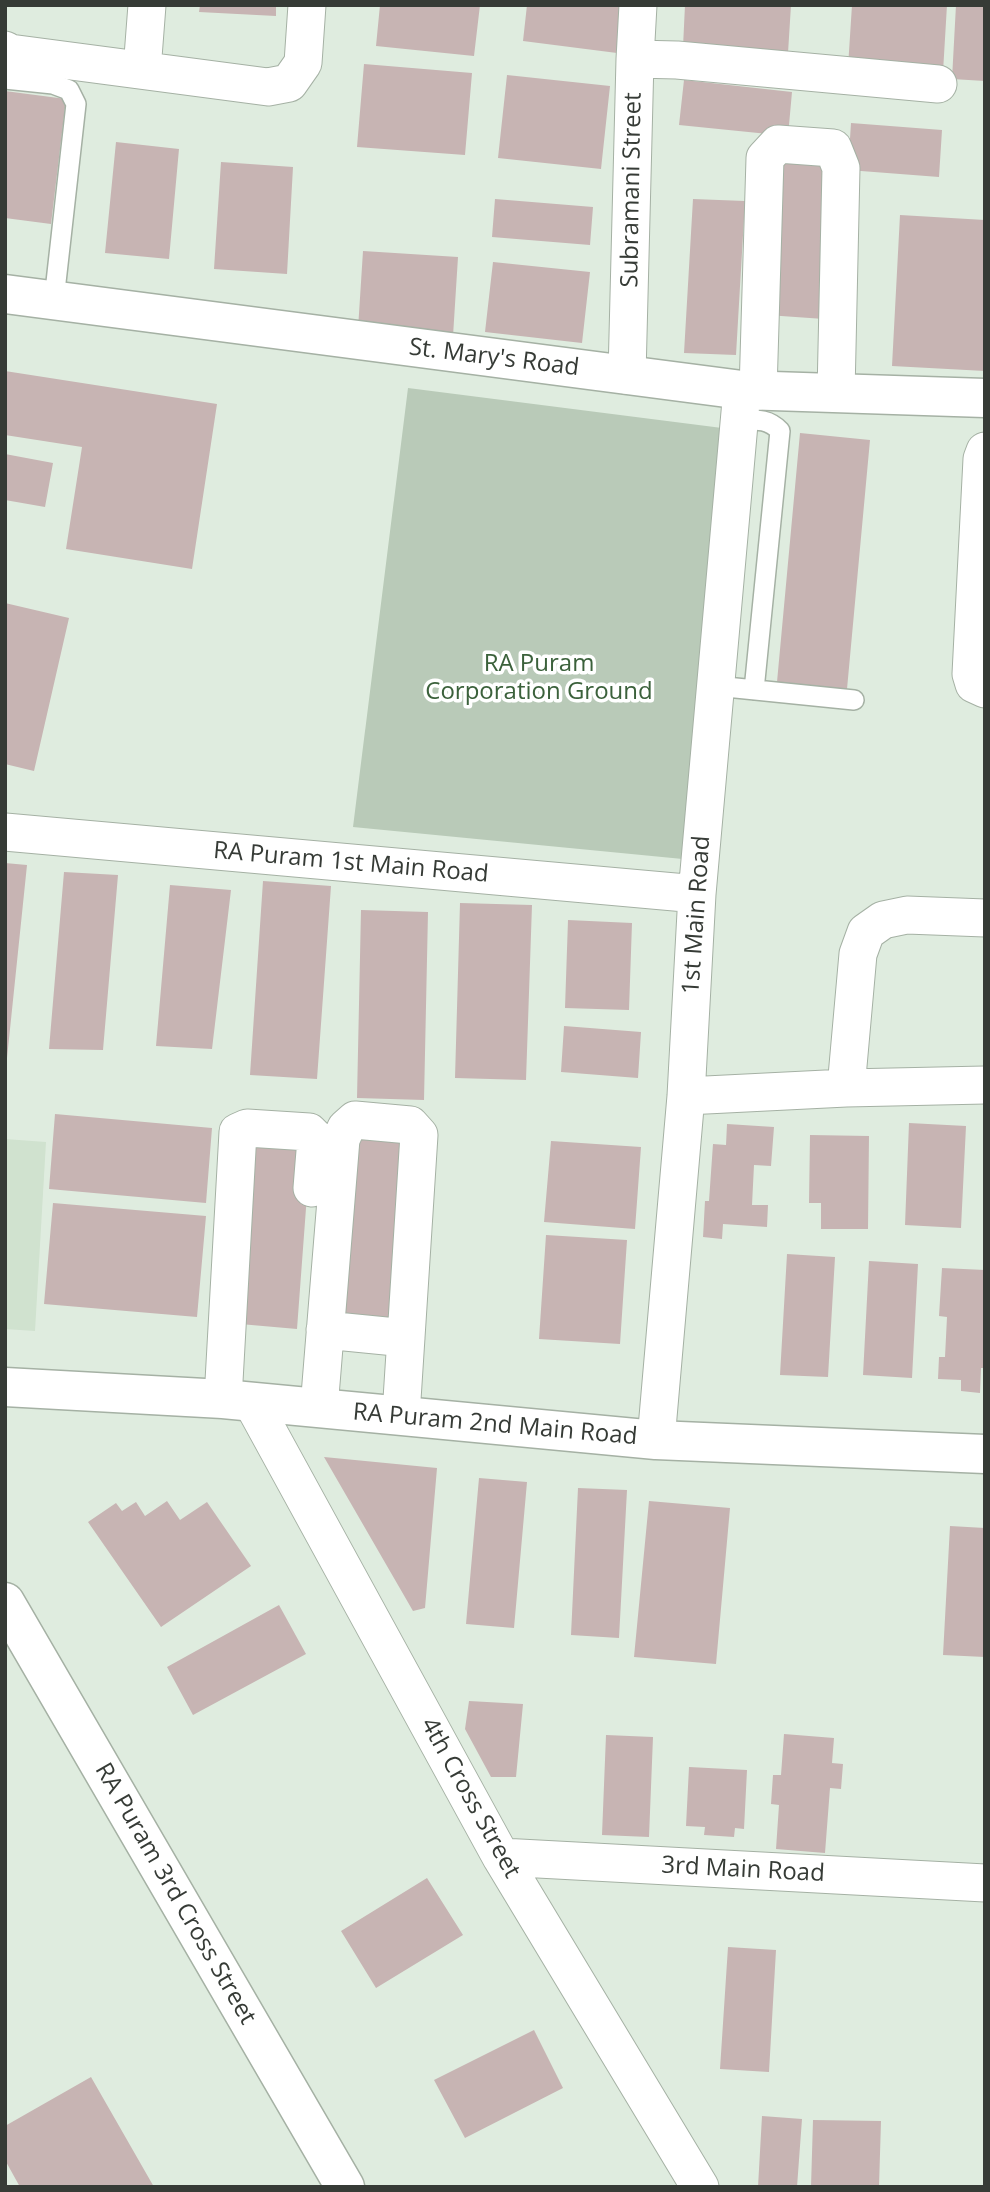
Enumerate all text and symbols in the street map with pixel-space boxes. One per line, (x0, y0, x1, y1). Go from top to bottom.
street label: Subramani Street (616, 92, 648, 288)
street label: St. Mary's Road (407, 333, 581, 383)
park label: RA Puram Corporation Ground (425, 650, 653, 706)
street label: 1st Main Road (677, 835, 717, 995)
street label: RA Puram 1st Main Road (212, 837, 490, 889)
street label: RA Puram 2nd Main Road (352, 1398, 638, 1452)
street label: 4th Cross Street (414, 1713, 526, 1883)
street label: RA Puram 3rd Cross Street (88, 1758, 262, 2030)
street label: 3rd Main Road (661, 1851, 825, 1889)

